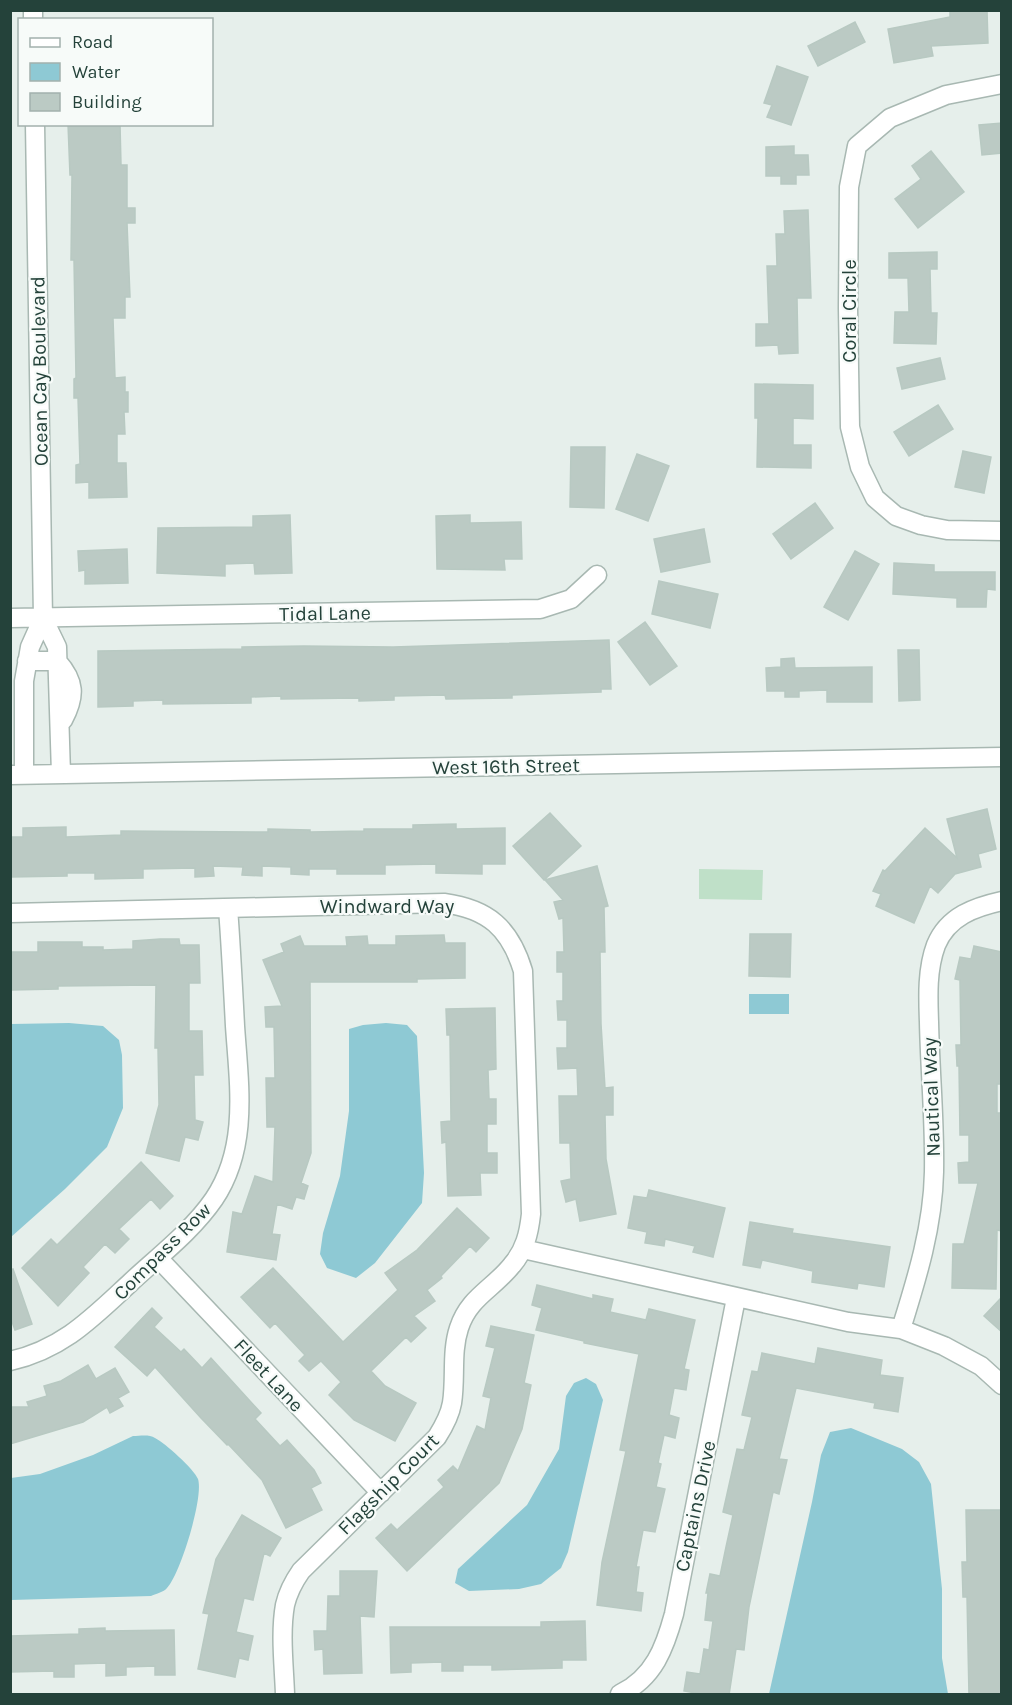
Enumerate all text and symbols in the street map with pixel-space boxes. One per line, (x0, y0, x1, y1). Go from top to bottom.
legend (18, 18, 213, 126)
text: Road (72, 31, 113, 53)
text: Water (72, 61, 120, 83)
text: Building (72, 91, 142, 113)
street label: Coral Circle (838, 259, 861, 363)
street label: Ocean Cay Boulevard (26, 276, 53, 466)
street label: Tidal Lane (279, 601, 371, 626)
street label: West 16th Street (432, 754, 580, 779)
street label: Windward Way (320, 895, 454, 918)
street label: Nautical Way (918, 1037, 945, 1157)
street label: Compass Row (109, 1198, 216, 1305)
street label: Fleet Lane (229, 1334, 308, 1417)
street label: Flagship Court (333, 1429, 444, 1540)
street label: Captains Drive (670, 1438, 721, 1574)

